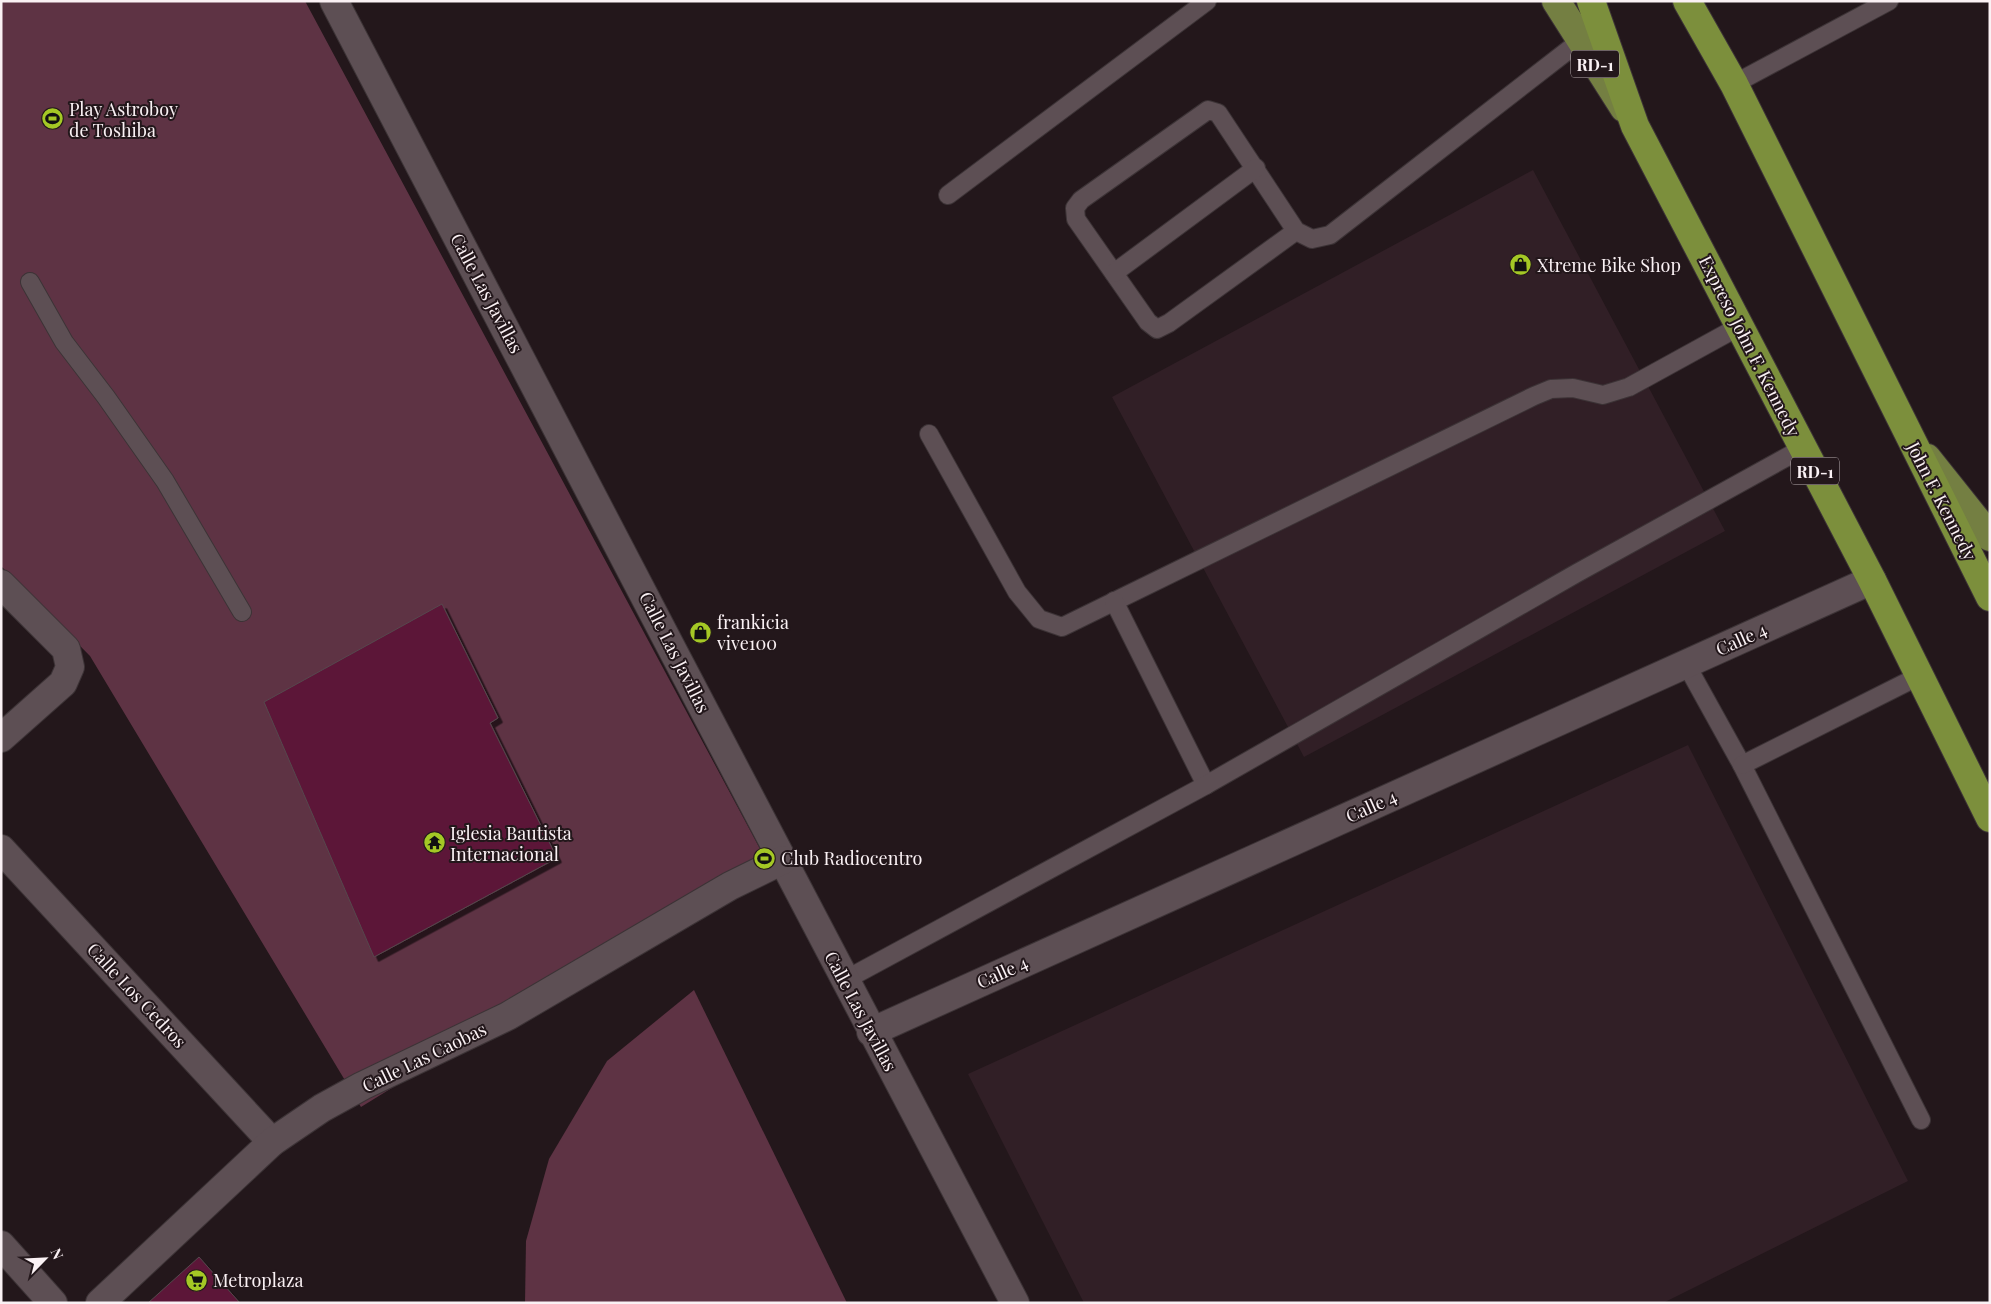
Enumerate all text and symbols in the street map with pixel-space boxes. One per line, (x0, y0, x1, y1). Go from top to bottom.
road number: RD-1 (1571, 51, 1619, 78)
place label: Play Astroboy de Toshiba (69, 97, 178, 142)
sports icon: Play Astroboy de Toshiba (41, 107, 65, 131)
street label: Calle Las Javillas (445, 229, 529, 357)
street label: Expreso John F. Kennedy (1694, 251, 1806, 441)
shop icon: Xtreme Bike Shop (1509, 253, 1533, 277)
place label: Xtreme Bike Shop (1537, 253, 1681, 277)
street label: John F. Kennedy (1901, 437, 1982, 564)
road number: RD-1 (1791, 458, 1839, 484)
street label: Calle Las Javillas (634, 587, 716, 717)
place label: frankicia vive100 (716, 610, 789, 655)
street label: Calle 4 (1712, 617, 1770, 661)
shop icon: frankicia vive100 (689, 620, 713, 644)
street label: Calle 4 (1342, 784, 1400, 828)
place label: Iglesia Bautista Internacional (450, 821, 572, 866)
temple icon: Iglesia Bautista Internacional (422, 831, 446, 855)
sports icon: Club Radiocentro (753, 846, 777, 870)
place label: Club Radiocentro (781, 846, 922, 870)
street label: Calle Los Cedros (82, 937, 192, 1053)
street label: Calle Las Javillas (819, 947, 903, 1075)
street label: Calle 4 (973, 950, 1031, 994)
street label: Calle Las Caobas (358, 1017, 490, 1097)
north arrow (20, 1234, 70, 1284)
text: N (47, 1245, 68, 1262)
supermarket icon: Metroplaza (185, 1268, 209, 1292)
place label: Metroplaza (213, 1268, 303, 1292)

